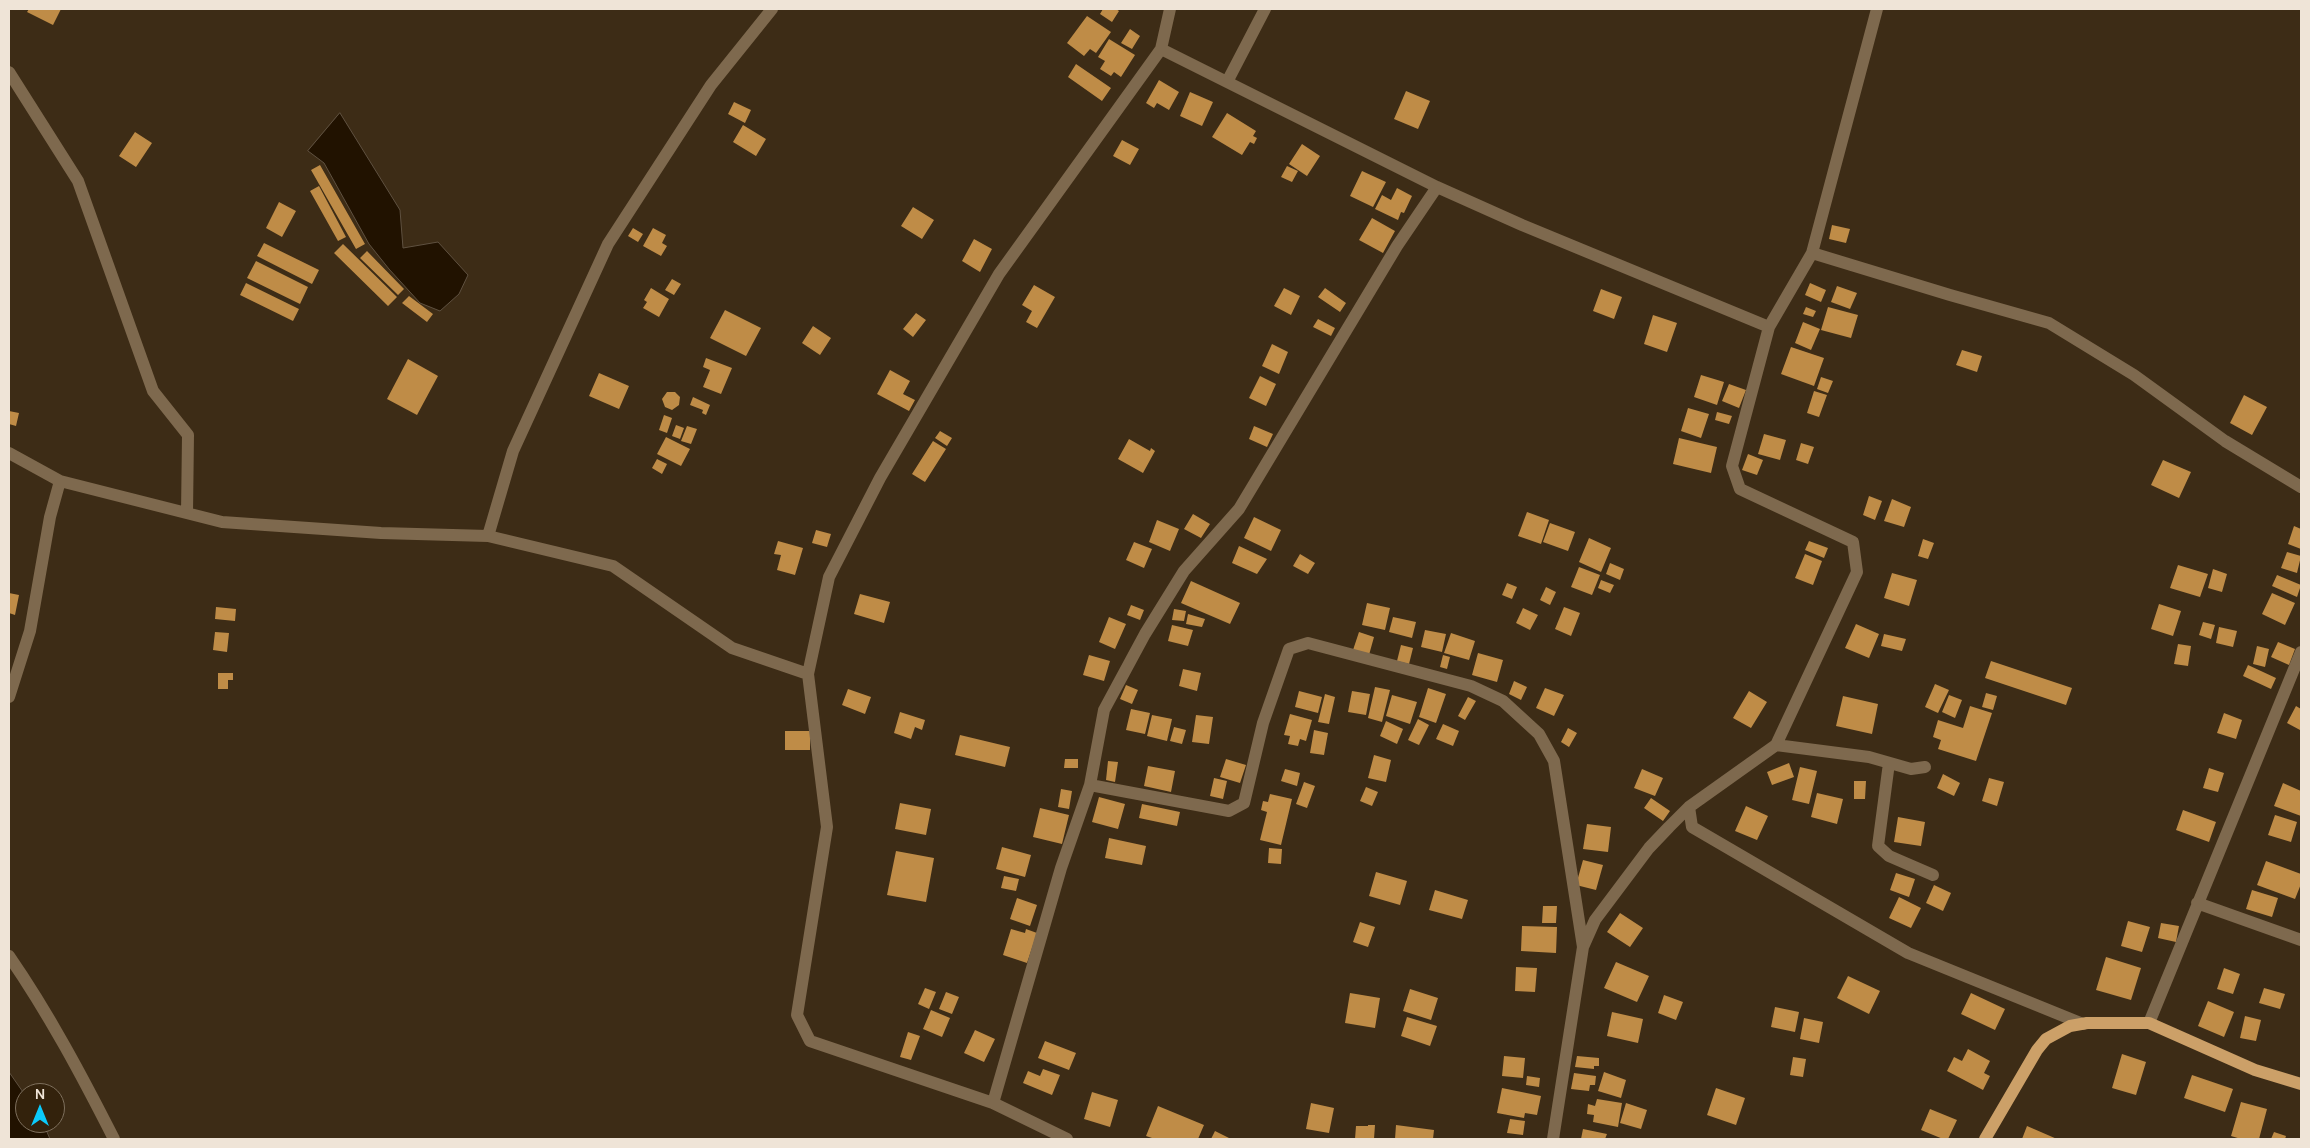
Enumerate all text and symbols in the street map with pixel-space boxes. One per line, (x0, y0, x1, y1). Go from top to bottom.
north arrow (15, 1083, 65, 1133)
text: N (35, 1084, 45, 1103)

